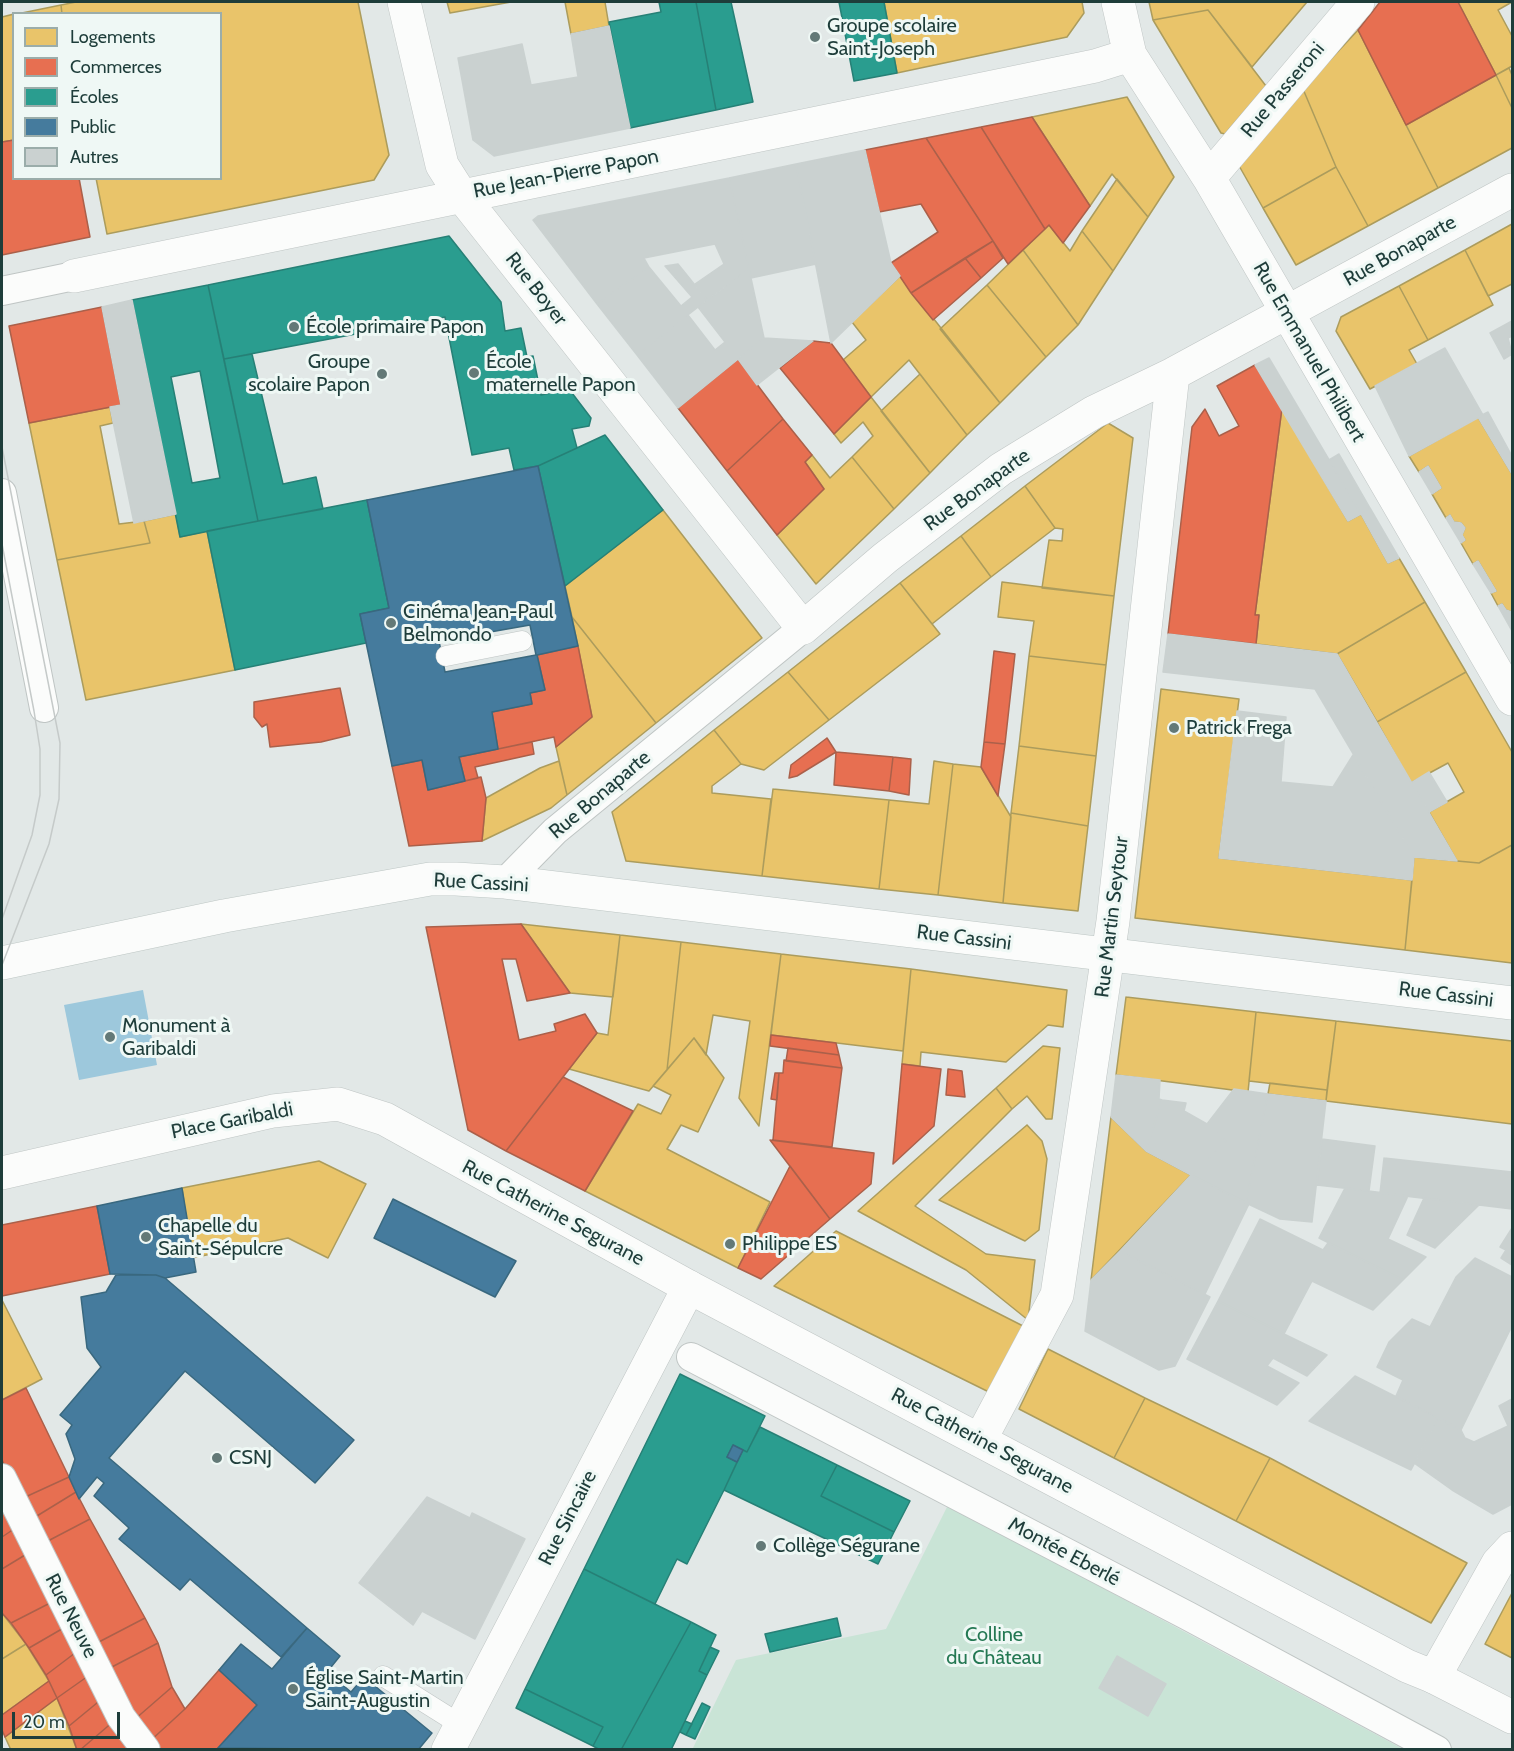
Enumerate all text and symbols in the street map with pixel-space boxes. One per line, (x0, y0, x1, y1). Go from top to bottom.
legend (12, 12, 222, 180)
place label: Groupe scolaire Saint-Joseph (827, 14, 957, 61)
text: Logements (70, 26, 155, 48)
marker: Groupe scolaire Saint-Joseph (808, 30, 822, 44)
street label: Rue Passeroni (1236, 37, 1330, 143)
text: Commerces (70, 56, 162, 78)
text: Écoles (70, 86, 118, 108)
text: Public (70, 116, 116, 138)
street label: Rue Jean-Pierre Papon (471, 144, 661, 204)
text: Autres (70, 146, 119, 168)
street label: Rue Bonaparte (1340, 210, 1460, 292)
street label: Rue Boyer (500, 248, 572, 330)
street label: Rue Emmanuel Philibert (1248, 258, 1370, 446)
place label: École primaire Papon (306, 315, 484, 339)
marker: École primaire Papon (287, 320, 301, 334)
place label: Groupe scolaire Papon (248, 350, 370, 397)
place label: École maternelle Papon (486, 350, 636, 397)
marker: École maternelle Papon (467, 366, 481, 380)
marker: Groupe scolaire Papon (375, 367, 389, 381)
street label: Rue Bonaparte (919, 444, 1035, 536)
place label: Cinéma Jean-Paul Belmondo (403, 600, 554, 647)
marker: Cinéma Jean-Paul Belmondo (384, 616, 398, 630)
place label: Patrick Frega (1186, 716, 1292, 740)
marker: Patrick Frega (1167, 721, 1181, 735)
street label: Rue Bonaparte (545, 746, 655, 844)
street label: Rue Martin Seytour (1090, 835, 1134, 999)
street label: Rue Cassini (433, 869, 529, 897)
street label: Rue Cassini (915, 920, 1013, 956)
street label: Rue Cassini (1397, 977, 1495, 1013)
place label: Monument à Garibaldi (122, 1014, 230, 1061)
marker: Monument à Garibaldi (103, 1030, 117, 1044)
street label: Place Garibaldi (169, 1097, 295, 1145)
street label: Rue Catherine Segurane (458, 1155, 648, 1271)
place label: Chapelle du Saint-Sépulcre (158, 1214, 283, 1261)
marker: Chapelle du Saint-Sépulcre (139, 1230, 153, 1244)
place label: Philippe ES (742, 1232, 837, 1256)
marker: Philippe ES (723, 1237, 737, 1251)
street label: Rue Catherine Segurane (887, 1383, 1077, 1499)
place label: CSNJ (229, 1446, 272, 1470)
marker: CSNJ (210, 1451, 224, 1465)
street label: Rue Sincaire (534, 1467, 602, 1569)
street label: Montée Eberlé (1004, 1512, 1124, 1592)
place label: Collège Ségurane (773, 1534, 920, 1558)
marker: Collège Ségurane (754, 1539, 768, 1553)
street label: Rue Neuve (40, 1570, 102, 1662)
park label: Colline du Château (946, 1623, 1042, 1670)
place label: Église Saint-Martin Saint-Augustin (305, 1666, 464, 1713)
marker: Église Saint-Martin Saint-Augustin (286, 1682, 300, 1696)
scale bar (15, 1700, 123, 1738)
text: 20 m (23, 1711, 65, 1733)

